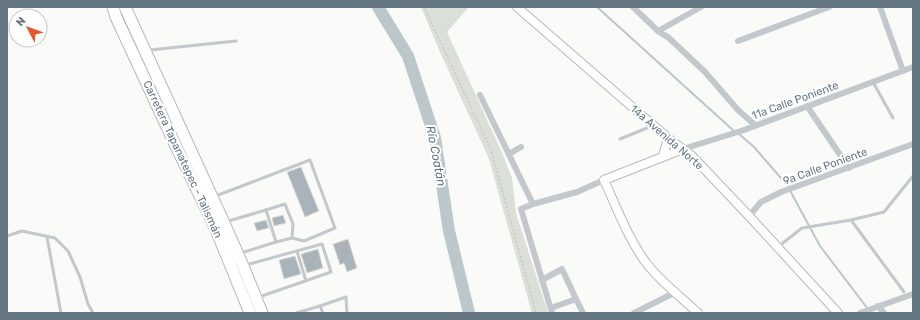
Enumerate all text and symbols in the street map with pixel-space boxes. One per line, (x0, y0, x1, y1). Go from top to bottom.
north arrow (8, 8, 48, 48)
text: N (13, 14, 28, 29)
street label: Carretera Tapanatepec - Talismán (140, 78, 225, 240)
street label: 11a Calle Poniente (750, 79, 840, 122)
street label: 14a Avenida Norte (628, 102, 706, 173)
water label: Río Coatán (423, 125, 449, 187)
street label: 9a Calle Poniente (781, 145, 869, 188)

